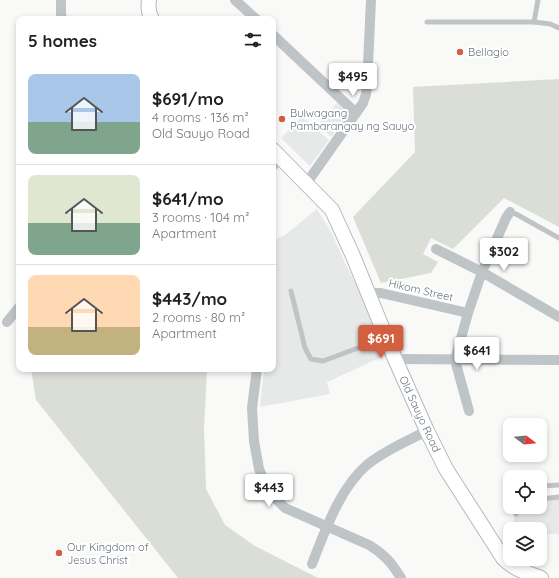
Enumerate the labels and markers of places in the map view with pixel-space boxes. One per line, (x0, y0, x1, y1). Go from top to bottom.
place label: Bellagio (468, 45, 509, 59)
marker: Bellagio (455, 47, 465, 57)
pin: $495 (329, 63, 377, 97)
place label: Bulwagang Pambarangay ng Sauyo (290, 106, 415, 133)
marker: Bulwagang Pambarangay ng Sauyo (277, 114, 287, 124)
pin: $302 (480, 238, 528, 272)
pin: $691 (357, 325, 405, 359)
pin: $641 (453, 337, 501, 371)
pin: $443 (245, 474, 293, 508)
place label: Our Kingdom of Jesus Christ (67, 540, 149, 567)
marker: Our Kingdom of Jesus Christ (54, 548, 64, 558)

